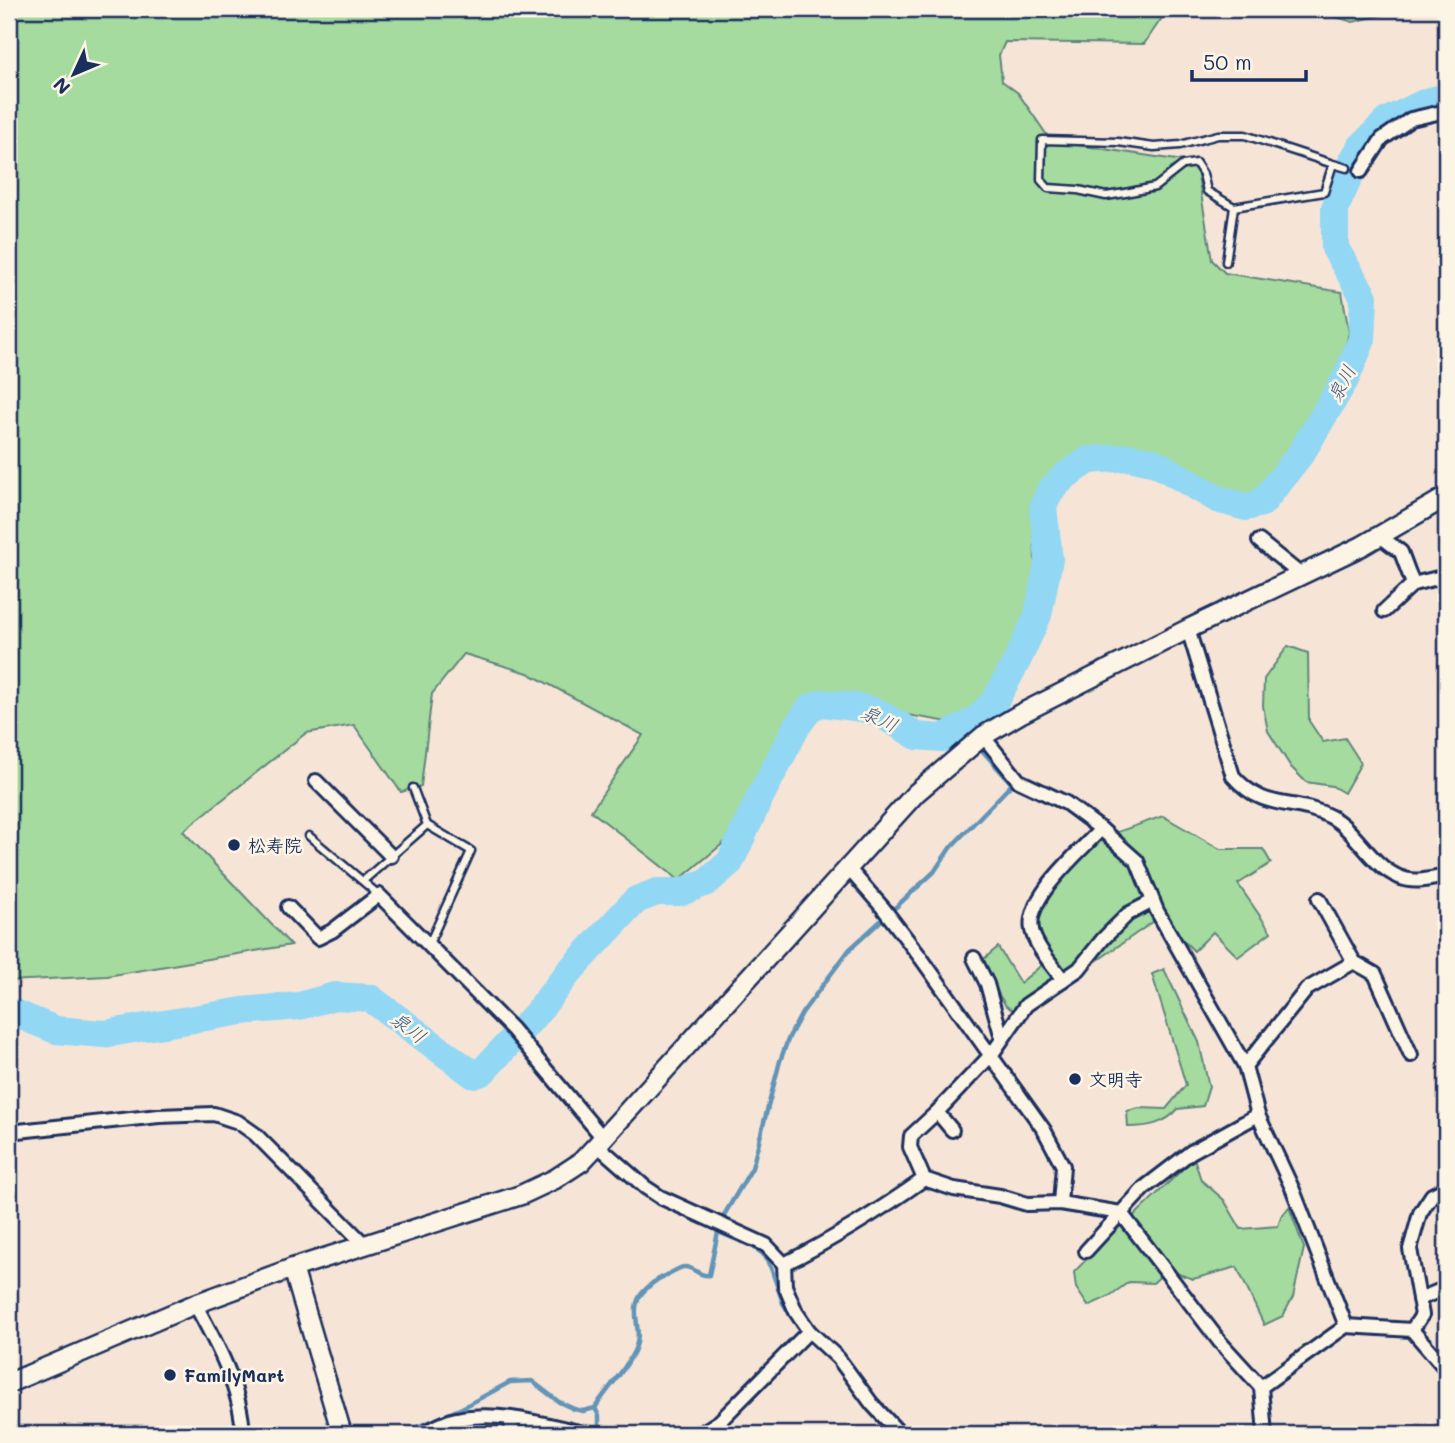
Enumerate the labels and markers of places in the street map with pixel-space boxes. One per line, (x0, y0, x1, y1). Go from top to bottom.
place label: 松寿院 (248, 833, 302, 857)
marker: 松寿院 (226, 837, 242, 853)
place label: 文明寺 (1089, 1067, 1143, 1091)
marker: 文明寺 (1067, 1071, 1083, 1087)
place label: FamilyMart (184, 1363, 285, 1387)
marker: FamilyMart (162, 1367, 178, 1383)

